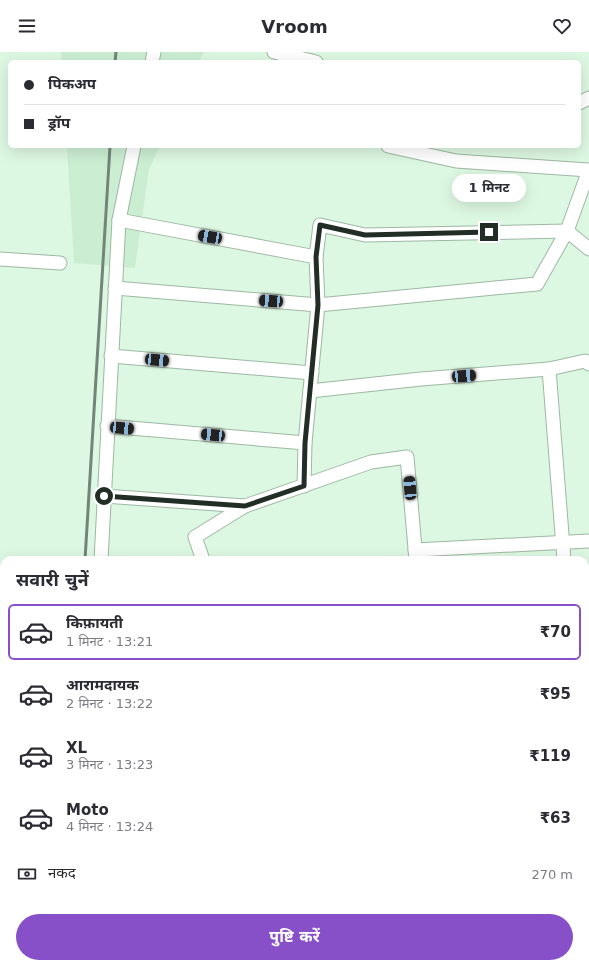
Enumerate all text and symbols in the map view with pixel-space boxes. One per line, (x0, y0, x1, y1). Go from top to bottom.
icon: menu (16, 15, 38, 37)
icon: heart (551, 15, 573, 37)
text: Vroom (261, 16, 328, 37)
text: पिकअप (48, 75, 96, 93)
text: ड्रॉप (48, 114, 70, 132)
callout: 1 मिनट (452, 174, 526, 202)
text: 1 मिनट (469, 180, 509, 195)
route end (480, 223, 498, 241)
car (197, 229, 223, 245)
car (259, 294, 283, 308)
car (145, 353, 169, 367)
car (452, 369, 476, 383)
car (110, 421, 134, 435)
car (201, 428, 225, 442)
car (403, 476, 417, 500)
route start (95, 487, 113, 505)
text: सवारी चुनें (16, 569, 89, 590)
icon: car (18, 614, 54, 650)
text: किफ़ायती (66, 614, 123, 632)
text: ₹70 (540, 623, 571, 641)
text: 1 मिनट · 13:21 (66, 634, 153, 649)
icon: car (18, 676, 54, 712)
text: आरामदायक (66, 676, 139, 694)
text: ₹95 (540, 685, 571, 703)
text: 2 मिनट · 13:22 (66, 696, 153, 711)
icon: car (18, 738, 54, 774)
text: XL (66, 739, 87, 757)
text: ₹119 (529, 747, 571, 765)
text: 3 मिनट · 13:23 (66, 757, 153, 772)
icon: car (18, 800, 54, 836)
text: Moto (66, 801, 109, 819)
text: ₹63 (540, 809, 571, 827)
text: 4 मिनट · 13:24 (66, 819, 153, 834)
icon: cash (16, 863, 38, 885)
text: नकद (48, 864, 76, 882)
text: 270 m (531, 867, 573, 882)
button: पुष्टि करें (16, 914, 573, 960)

